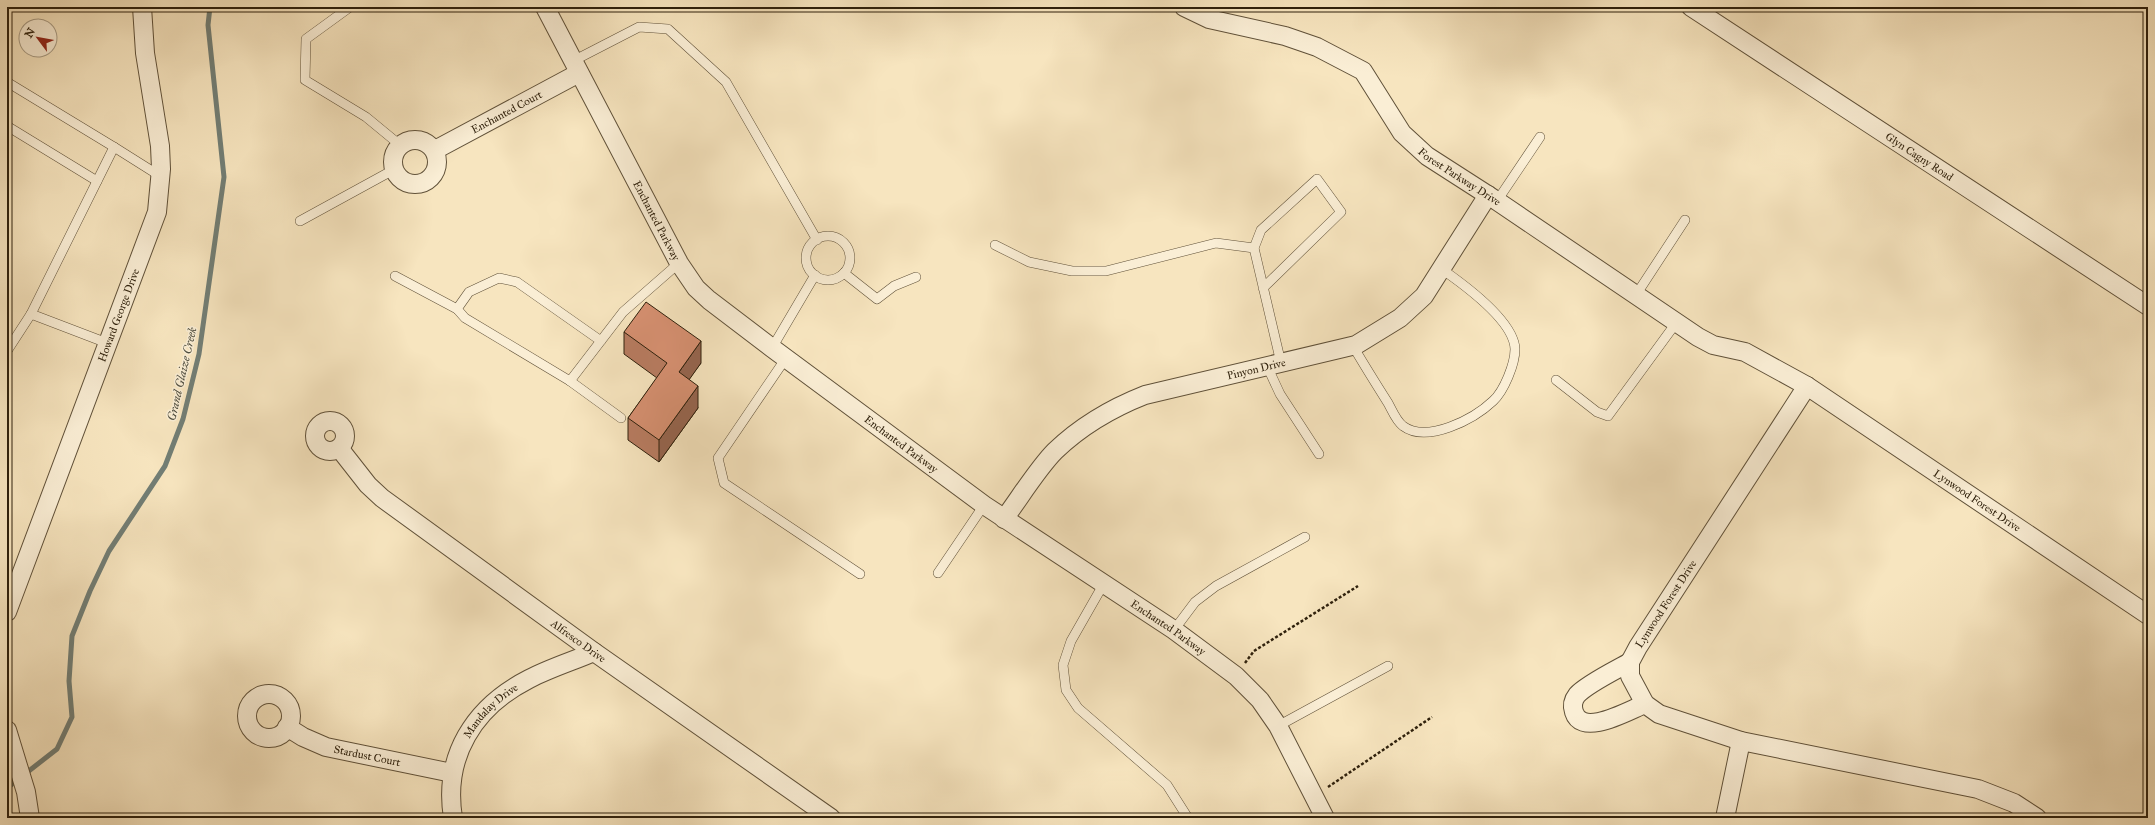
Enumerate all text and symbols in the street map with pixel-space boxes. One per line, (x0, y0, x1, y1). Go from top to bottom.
north arrow (18, 18, 58, 58)
text: N (22, 25, 38, 40)
street label: Enchanted Court (469, 87, 544, 136)
street label: Glyn Cagny Road (1883, 130, 1956, 184)
street label: Forest Parkway Drive (1416, 145, 1504, 208)
street label: Enchanted Parkway (631, 178, 683, 263)
street label: Howard George Drive (95, 266, 142, 364)
water label: Grand Glaize Creek (164, 325, 200, 422)
street label: Pinyon Drive (1226, 355, 1287, 382)
street label: Enchanted Parkway (862, 412, 941, 476)
street label: Lynwood Forest Drive (1931, 466, 2024, 534)
street label: Lynwood Forest Drive (1633, 557, 1699, 650)
street label: Enchanted Parkway (1128, 597, 1209, 658)
street label: Alfresco Drive (548, 616, 609, 665)
street label: Mandalay Drive (460, 680, 520, 740)
street label: Stardust Court (333, 742, 402, 769)

